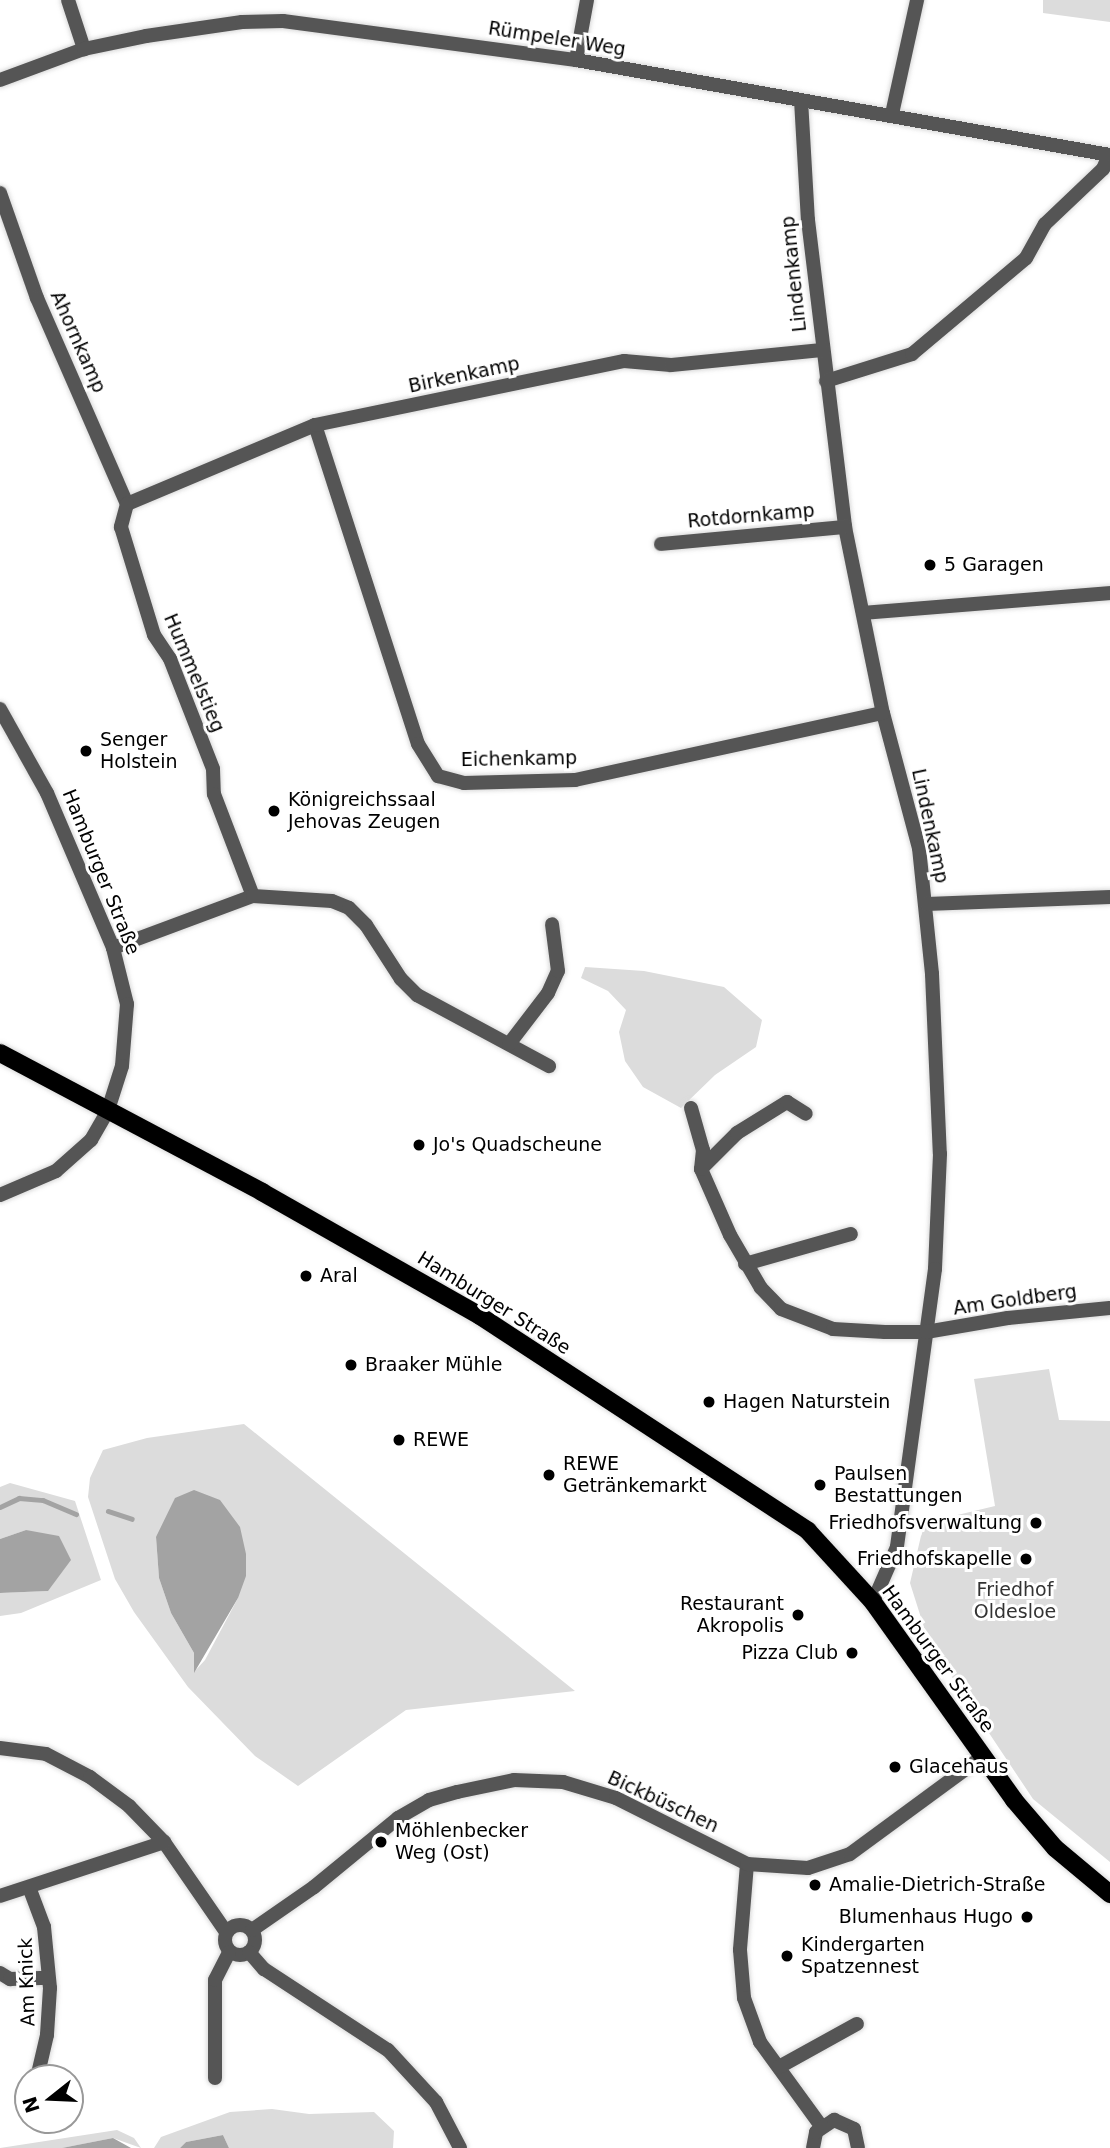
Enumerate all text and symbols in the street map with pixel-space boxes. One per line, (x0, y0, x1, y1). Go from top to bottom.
street label: Rümpeler Weg (487, 17, 627, 61)
street label: Lindenkamp (777, 215, 811, 333)
street label: Ahornkamp (45, 288, 111, 396)
street label: Birkenkamp (406, 352, 522, 398)
street label: Rotdornkamp (686, 499, 816, 533)
place label: 5 Garagen (944, 554, 1044, 576)
marker: 5 Garagen (922, 557, 938, 573)
street label: Hummelstieg (159, 610, 229, 736)
place label: Senger Holstein (100, 729, 178, 773)
marker: Senger Holstein (78, 743, 94, 759)
street label: Eichenkamp (461, 747, 577, 771)
street label: Lindenkamp (907, 767, 953, 885)
street label: Hamburger Straße (57, 786, 145, 958)
place label: Königreichssaal Jehovas Zeugen (288, 789, 440, 833)
marker: Königreichssaal Jehovas Zeugen (266, 803, 282, 819)
place label: Jo's Quadscheune (433, 1134, 602, 1156)
marker: Jo's Quadscheune (411, 1137, 427, 1153)
street label: Hamburger Straße (413, 1247, 575, 1359)
place label: Aral (320, 1265, 358, 1287)
marker: Aral (298, 1268, 314, 1284)
street label: Am Goldberg (952, 1280, 1078, 1320)
place label: Braaker Mühle (365, 1354, 502, 1376)
marker: Braaker Mühle (343, 1357, 359, 1373)
place label: Hagen Naturstein (723, 1391, 890, 1413)
marker: Hagen Naturstein (701, 1394, 717, 1410)
place label: REWE (413, 1429, 469, 1451)
marker: REWE (391, 1432, 407, 1448)
place label: REWE Getränkemarkt (563, 1453, 707, 1497)
place label: Paulsen Bestattungen (834, 1463, 962, 1507)
marker: REWE Getränkemarkt (541, 1467, 557, 1483)
marker: Paulsen Bestattungen (812, 1477, 828, 1493)
place label: Friedhofsverwaltung (829, 1512, 1022, 1534)
marker: Friedhofsverwaltung (1028, 1515, 1044, 1531)
place label: Friedhofskapelle (857, 1548, 1012, 1570)
marker: Friedhofskapelle (1018, 1551, 1034, 1567)
park label: Friedhof Oldesloe (974, 1579, 1056, 1623)
street label: Hamburger Straße (877, 1581, 999, 1737)
place label: Restaurant Akropolis (680, 1593, 784, 1637)
marker: Restaurant Akropolis (790, 1607, 806, 1623)
place label: Pizza Club (741, 1642, 838, 1664)
marker: Pizza Club (844, 1645, 860, 1661)
place label: Glacehaus (909, 1756, 1008, 1778)
marker: Glacehaus (887, 1759, 903, 1775)
street label: Bickbüschen (604, 1766, 722, 1838)
place label: Möhlenbecker Weg (Ost) (395, 1820, 528, 1864)
marker: Möhlenbecker Weg (Ost) (373, 1834, 389, 1850)
place label: Amalie-Dietrich-Straße (829, 1874, 1045, 1896)
marker: Amalie-Dietrich-Straße (807, 1877, 823, 1893)
place label: Blumenhaus Hugo (839, 1906, 1013, 1928)
marker: Blumenhaus Hugo (1019, 1909, 1035, 1925)
place label: Kindergarten Spatzennest (801, 1934, 925, 1978)
street label: Am Knick (14, 1937, 40, 2027)
marker: Kindergarten Spatzennest (779, 1948, 795, 1964)
north arrow (14, 2064, 84, 2134)
text: N (18, 2094, 44, 2116)

